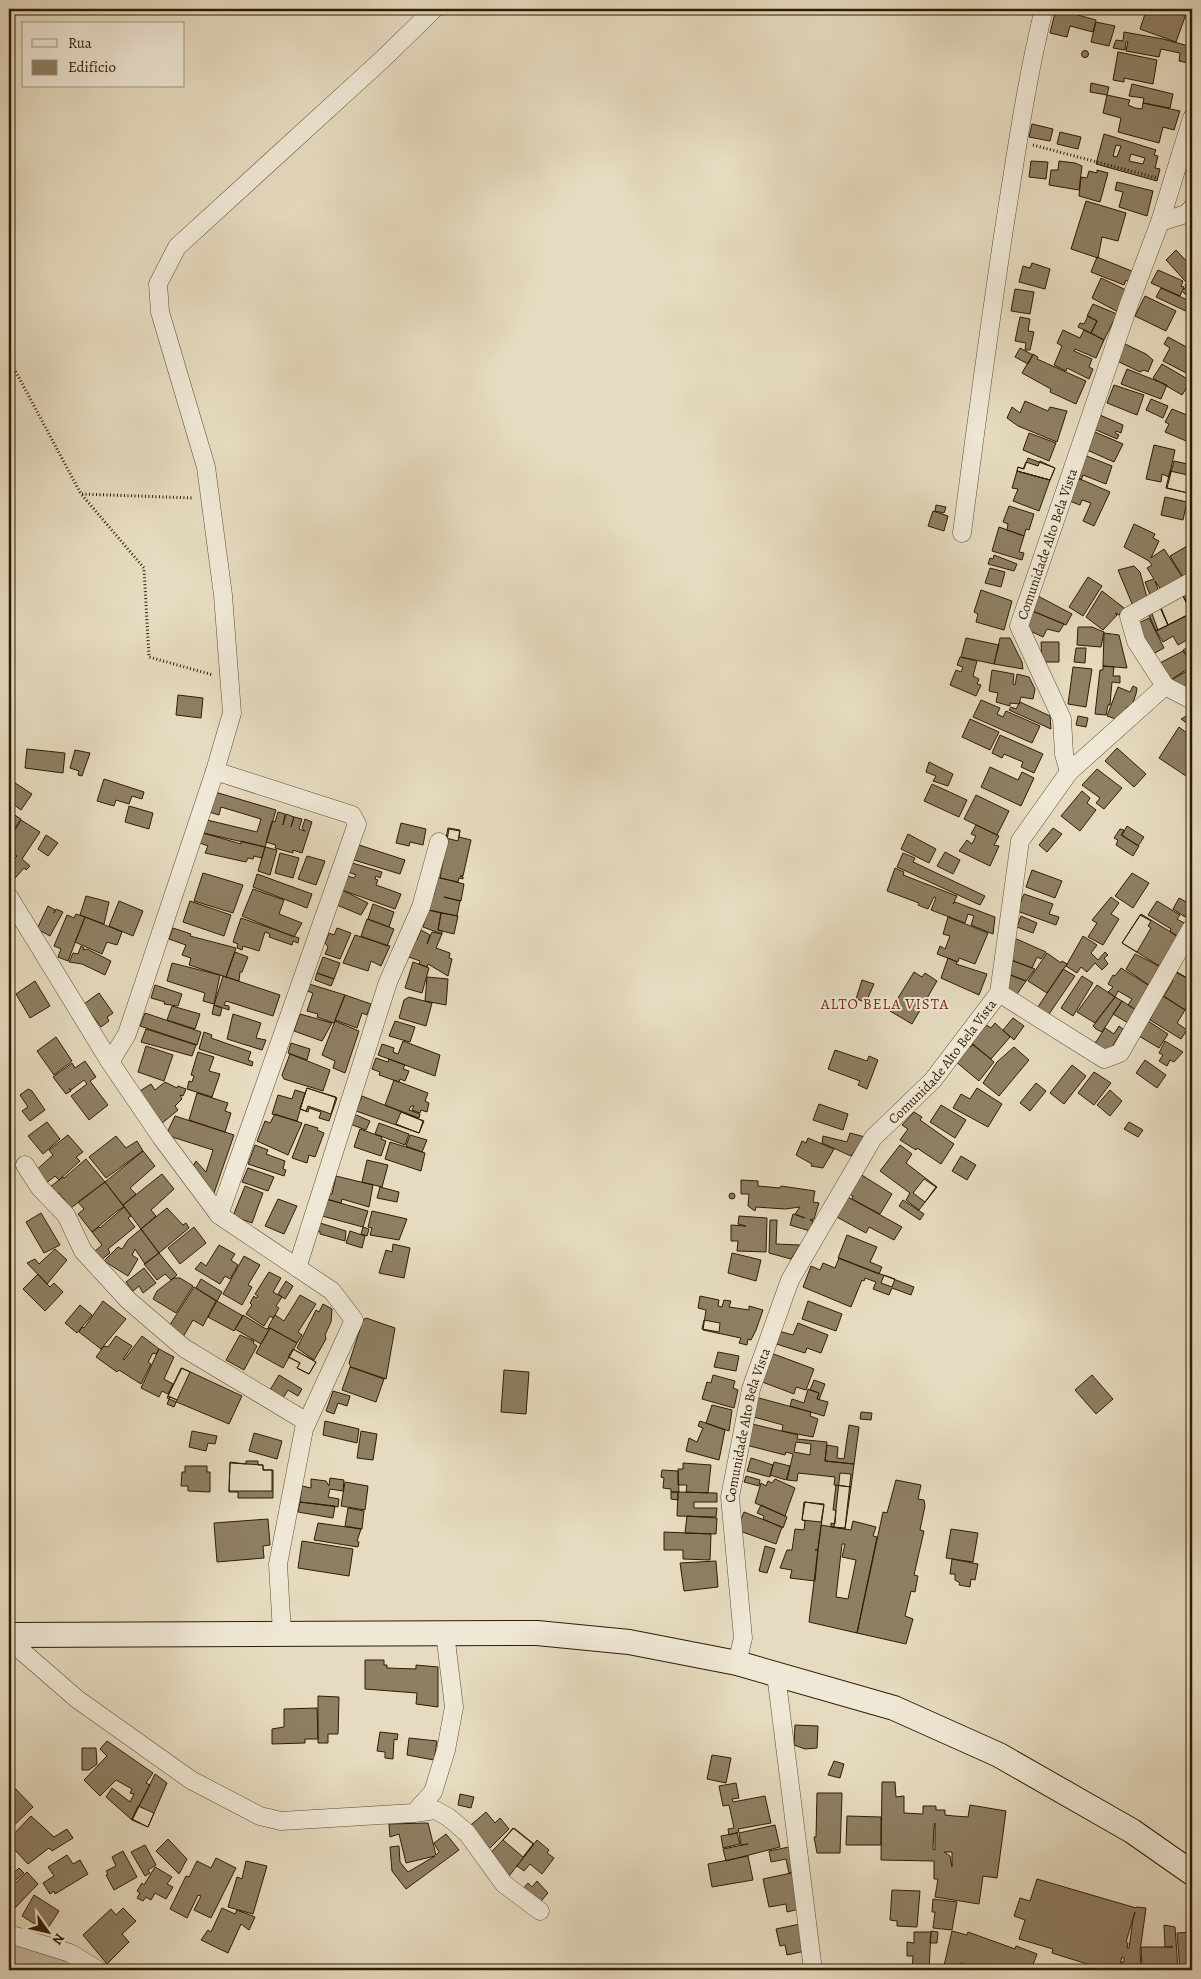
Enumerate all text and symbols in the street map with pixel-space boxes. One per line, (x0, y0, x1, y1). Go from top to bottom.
legend (22, 22, 185, 88)
text: Rua (68, 33, 92, 53)
text: Edifício (68, 57, 116, 77)
street label: Comunidade Alto Bela Vista (1013, 466, 1082, 622)
district label: ALTO BELA VISTA (820, 994, 949, 1014)
street label: Comunidade Alto Bela Vista (884, 995, 1001, 1128)
street label: Comunidade Alto Bela Vista (721, 1345, 775, 1503)
north arrow (22, 1906, 72, 1956)
text: N (48, 1929, 69, 1949)

